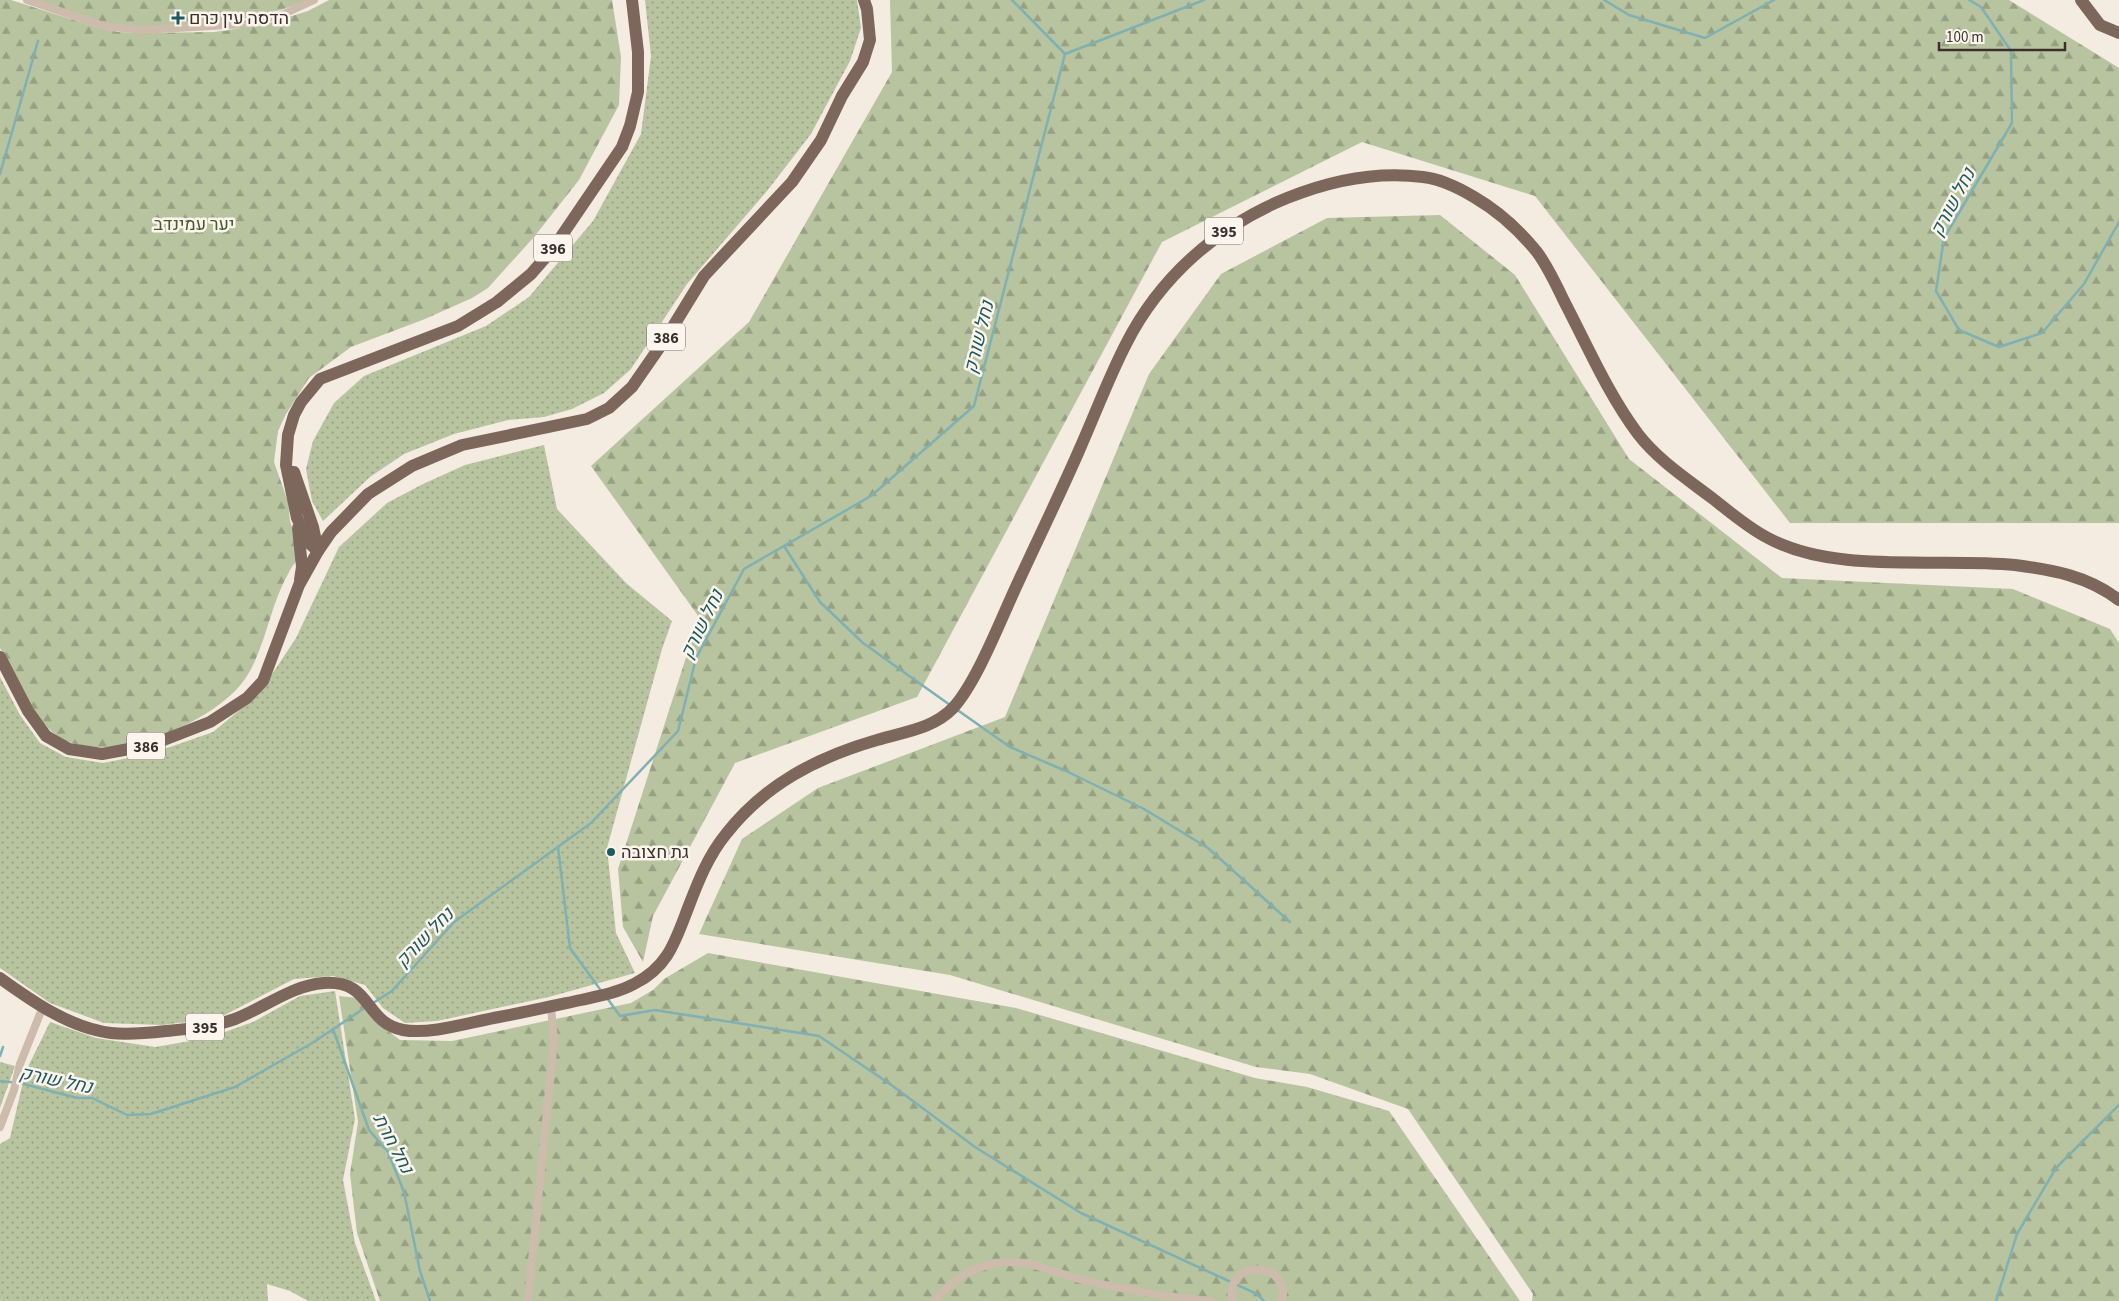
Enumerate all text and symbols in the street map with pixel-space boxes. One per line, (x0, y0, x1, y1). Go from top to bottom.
place label: הדסה עין כרם (189, 6, 289, 31)
marker: הדסה עין כרם (171, 11, 185, 25)
scale bar (1939, 20, 2065, 52)
text: 100 m (1946, 27, 1984, 48)
water label: נחל שורק (1924, 163, 1983, 242)
park label: יער עמינדב (154, 212, 234, 237)
road number: 395 (1205, 218, 1243, 245)
road number: 396 (534, 234, 572, 262)
water label: נחל שורק (957, 297, 1002, 376)
road number: 386 (647, 324, 685, 351)
water label: נחל שורק (674, 585, 731, 664)
road number: 386 (127, 732, 165, 759)
place label: גת חצובה (621, 840, 689, 865)
marker: גת חצובה (605, 846, 617, 858)
water label: נחל שורק (390, 901, 461, 974)
road number: 395 (186, 1014, 224, 1040)
water label: נחל שורק (17, 1060, 96, 1102)
water label: נחל חרת (366, 1109, 420, 1180)

